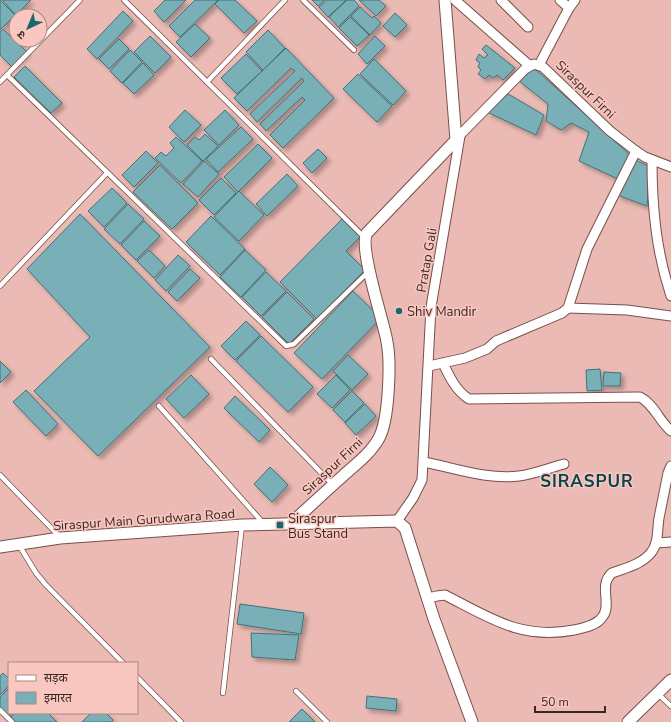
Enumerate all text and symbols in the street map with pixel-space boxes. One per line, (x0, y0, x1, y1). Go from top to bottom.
north arrow (8, 8, 48, 48)
text: उ (13, 27, 29, 42)
street label: Siraspur Firni (551, 57, 619, 123)
street label: Pratap Gali (412, 227, 442, 294)
place label: Shiv Mandir (407, 303, 476, 321)
marker: Shiv Mandir (394, 306, 404, 316)
street label: Siraspur Firni (298, 434, 367, 500)
district label: SIRASPUR (540, 470, 634, 493)
street label: Siraspur Main Gurudwara Road (52, 505, 236, 535)
place label: Siraspur Bus Stand (288, 510, 348, 543)
marker: Siraspur Bus Stand (275, 520, 285, 530)
legend (8, 662, 138, 714)
text: सड़क (44, 670, 69, 686)
scale bar (535, 688, 605, 714)
text: इमारत (44, 690, 73, 706)
text: 50 m (541, 694, 569, 710)

